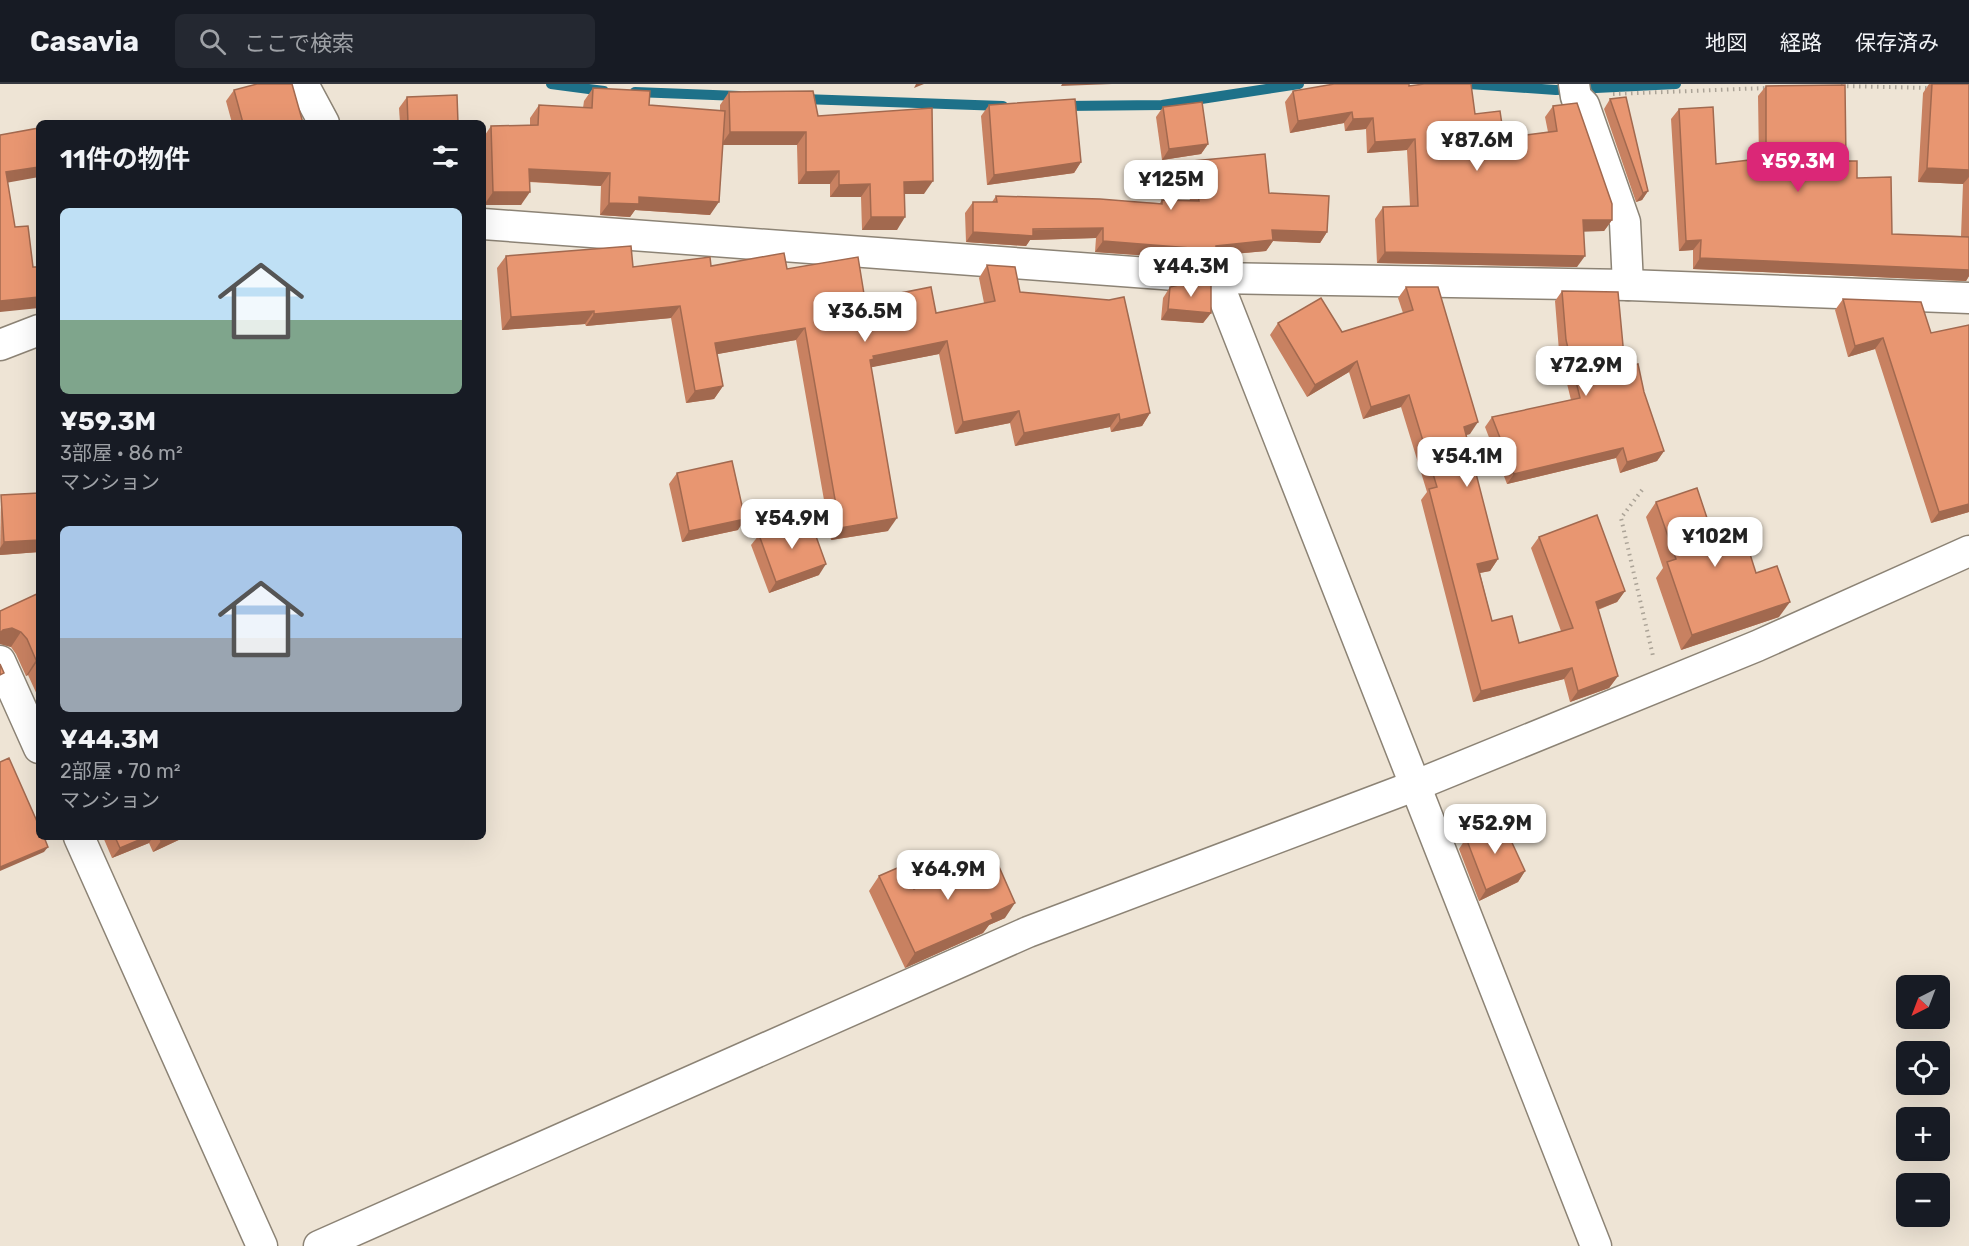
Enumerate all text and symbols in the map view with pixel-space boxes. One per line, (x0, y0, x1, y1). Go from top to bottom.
search box (175, 14, 595, 68)
text: Casavia (30, 25, 139, 58)
icon: search (196, 25, 229, 58)
text: ここで検索 (244, 30, 354, 57)
text: 地図 (1705, 30, 1747, 55)
text: 経路 (1780, 30, 1822, 55)
text: 保存済み (1855, 30, 1939, 55)
pin: ¥87.6M (1428, 121, 1526, 172)
text: ¥87.6M (1441, 128, 1513, 152)
icon: filters (429, 140, 462, 173)
pin: ¥59.3M (1749, 142, 1847, 193)
text: 11件の物件 (60, 144, 190, 175)
text: ¥59.3M (1761, 149, 1835, 173)
pin: ¥125M (1129, 160, 1213, 211)
text: ¥125M (1138, 167, 1204, 191)
icon: home (207, 247, 315, 355)
pin: ¥44.3M (1142, 247, 1240, 298)
text: ¥44.3M (1153, 254, 1229, 278)
pin: ¥36.5M (816, 292, 914, 343)
text: ¥36.5M (827, 299, 903, 323)
pin: ¥72.9M (1537, 346, 1635, 397)
text: ¥72.9M (1550, 353, 1622, 377)
text: ¥59.3M (60, 406, 156, 437)
pin: ¥54.1M (1418, 437, 1516, 488)
text: 3部屋 · 86 m² (60, 441, 183, 465)
text: ¥54.1M (1431, 444, 1503, 468)
text: マンション (60, 470, 160, 494)
pin: ¥54.9M (743, 499, 841, 550)
text: ¥54.9M (755, 506, 829, 530)
pin: ¥102M (1673, 517, 1757, 568)
text: ¥102M (1682, 524, 1748, 548)
icon: home (207, 565, 315, 673)
text: ¥44.3M (60, 724, 159, 755)
text: 2部屋 · 70 m² (60, 759, 181, 783)
text: マンション (60, 788, 160, 812)
pin: ¥52.9M (1446, 804, 1544, 855)
text: ¥52.9M (1458, 811, 1532, 835)
pin: ¥64.9M (899, 850, 997, 901)
text: ¥64.9M (911, 857, 985, 881)
north arrow (1896, 975, 1950, 1029)
map controls (1896, 975, 1950, 1227)
button: locate (1896, 1041, 1950, 1095)
button: + (1896, 1107, 1950, 1161)
button: − (1896, 1173, 1950, 1227)

